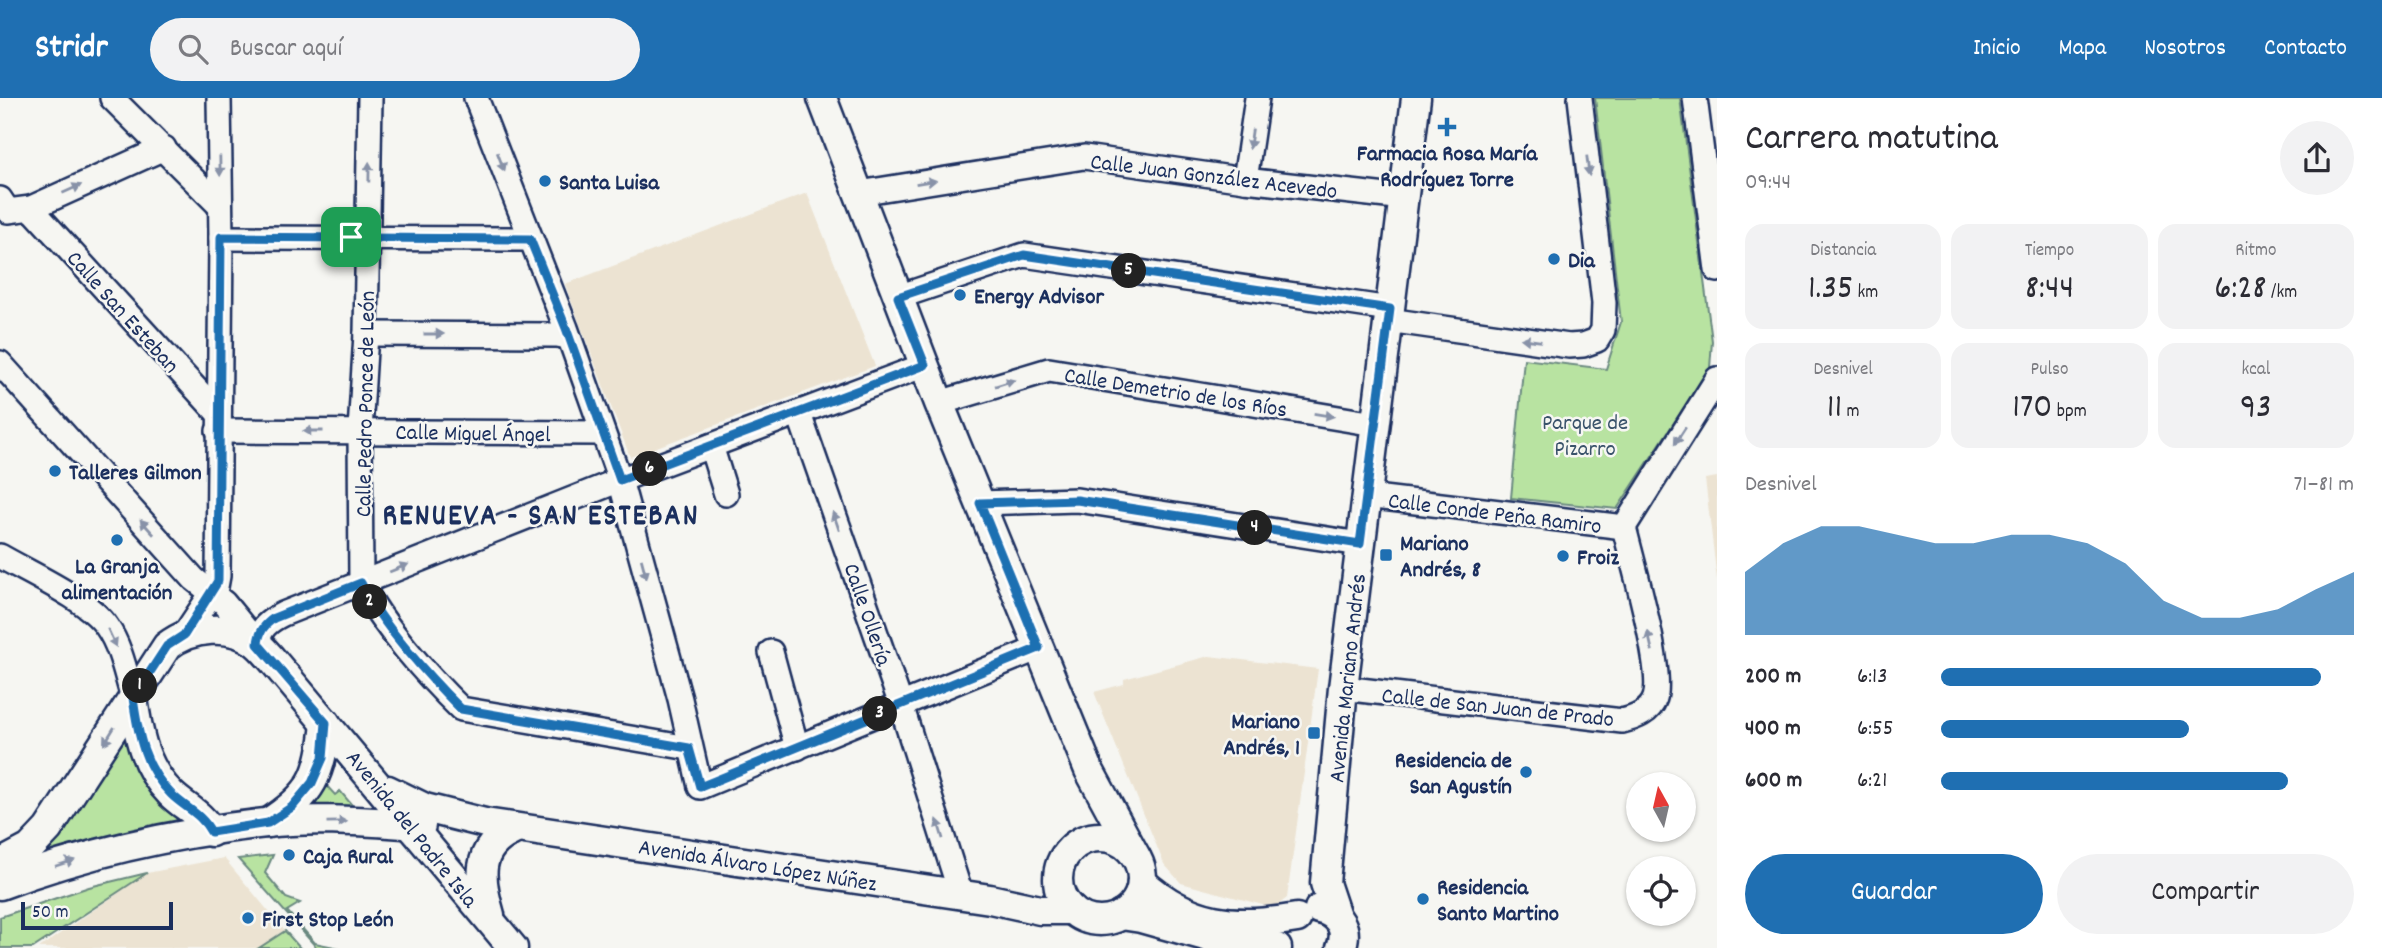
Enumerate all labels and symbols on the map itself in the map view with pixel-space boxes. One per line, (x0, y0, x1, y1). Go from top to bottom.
marker: Farmacia Rosa María Rodríguez Torre (1439, 119, 1455, 135)
one-way arrow (1245, 128, 1256, 150)
place label: Farmacia Rosa María Rodríguez Torre (1357, 139, 1539, 198)
street label: Calle Juan González Acevedo (1088, 147, 1339, 210)
one-way arrow (495, 151, 506, 172)
one-way arrow (214, 155, 226, 177)
one-way arrow (1583, 155, 1594, 177)
one-way arrow (363, 161, 375, 183)
place label: Santa Luisa (559, 168, 660, 201)
marker: Santa Luisa (537, 173, 553, 189)
one-way arrow (915, 176, 937, 187)
one-way arrow (62, 183, 82, 195)
pin (321, 207, 381, 267)
street label: Calle San Esteban (57, 245, 186, 382)
place label: Dia (1568, 246, 1596, 279)
marker: Dia (1546, 251, 1562, 267)
pin: 5 (1112, 254, 1146, 288)
place label: Energy Advisor (974, 282, 1104, 315)
marker: Energy Advisor (952, 287, 968, 303)
street label: Calle Pedro Ponce de León (349, 291, 386, 518)
one-way arrow (423, 328, 445, 340)
one-way arrow (1519, 334, 1541, 345)
street label: Calle Demetrio de los Ríos (1062, 361, 1289, 428)
one-way arrow (994, 378, 1015, 388)
park label: Parque de Pizarro (1542, 408, 1628, 467)
one-way arrow (1313, 410, 1335, 421)
street label: Calle Miguel Ángel (395, 418, 551, 453)
one-way arrow (302, 425, 324, 437)
one-way arrow (1674, 427, 1687, 446)
pin: 6 (632, 452, 668, 486)
place label: Talleres Gilmon (69, 458, 202, 491)
marker: Talleres Gilmon (47, 463, 63, 479)
street label: Calle Conde Peña Ramiro (1386, 486, 1603, 545)
district label: RENUEVA - SAN ESTEBAN (382, 497, 700, 540)
one-way arrow (831, 510, 842, 531)
pin: 4 (1238, 510, 1272, 546)
one-way arrow (139, 518, 155, 536)
place label: Mariano Andrés, 8 (1400, 529, 1481, 588)
marker: La Granja alimentación (109, 532, 125, 548)
place label: Froiz (1577, 543, 1619, 576)
marker: Mariano Andrés, 8 (1378, 547, 1394, 563)
marker: Froiz (1555, 548, 1571, 564)
place label: La Granja alimentación (62, 552, 173, 611)
one-way arrow (640, 559, 650, 580)
street label: Calle Ollería (833, 560, 899, 672)
one-way arrow (388, 563, 409, 574)
street label: Avenida Mariano Andrés (1322, 572, 1377, 784)
pin: 2 (352, 584, 388, 620)
one-way arrow (106, 628, 118, 648)
one-way arrow (1645, 630, 1656, 652)
pin: 1 (122, 668, 158, 704)
street label: Calle de San Juan de Prado (1380, 681, 1615, 738)
pin: 3 (862, 696, 898, 732)
place label: Mariano Andrés, 1 (1223, 707, 1300, 766)
marker: Mariano Andrés, 1 (1306, 725, 1322, 741)
one-way arrow (103, 726, 116, 746)
street label: Avenida del Padre Isla (336, 744, 485, 917)
place label: Residencia de San Agustín (1395, 746, 1512, 805)
marker: Residencia de San Agustín (1518, 764, 1534, 780)
north arrow (1626, 772, 1696, 842)
one-way arrow (326, 816, 348, 827)
one-way arrow (935, 819, 945, 840)
street label: Avenida Álvaro López Núñez (636, 832, 879, 903)
place label: Caja Rural (303, 842, 394, 875)
marker: Caja Rural (281, 847, 297, 863)
one-way arrow (54, 858, 75, 868)
place label: Residencia Santo Martino (1437, 873, 1559, 932)
marker: Residencia Santo Martino (1415, 891, 1431, 907)
scale bar (21, 899, 173, 931)
place label: First Stop León (262, 905, 394, 938)
marker: First Stop León (240, 910, 256, 926)

